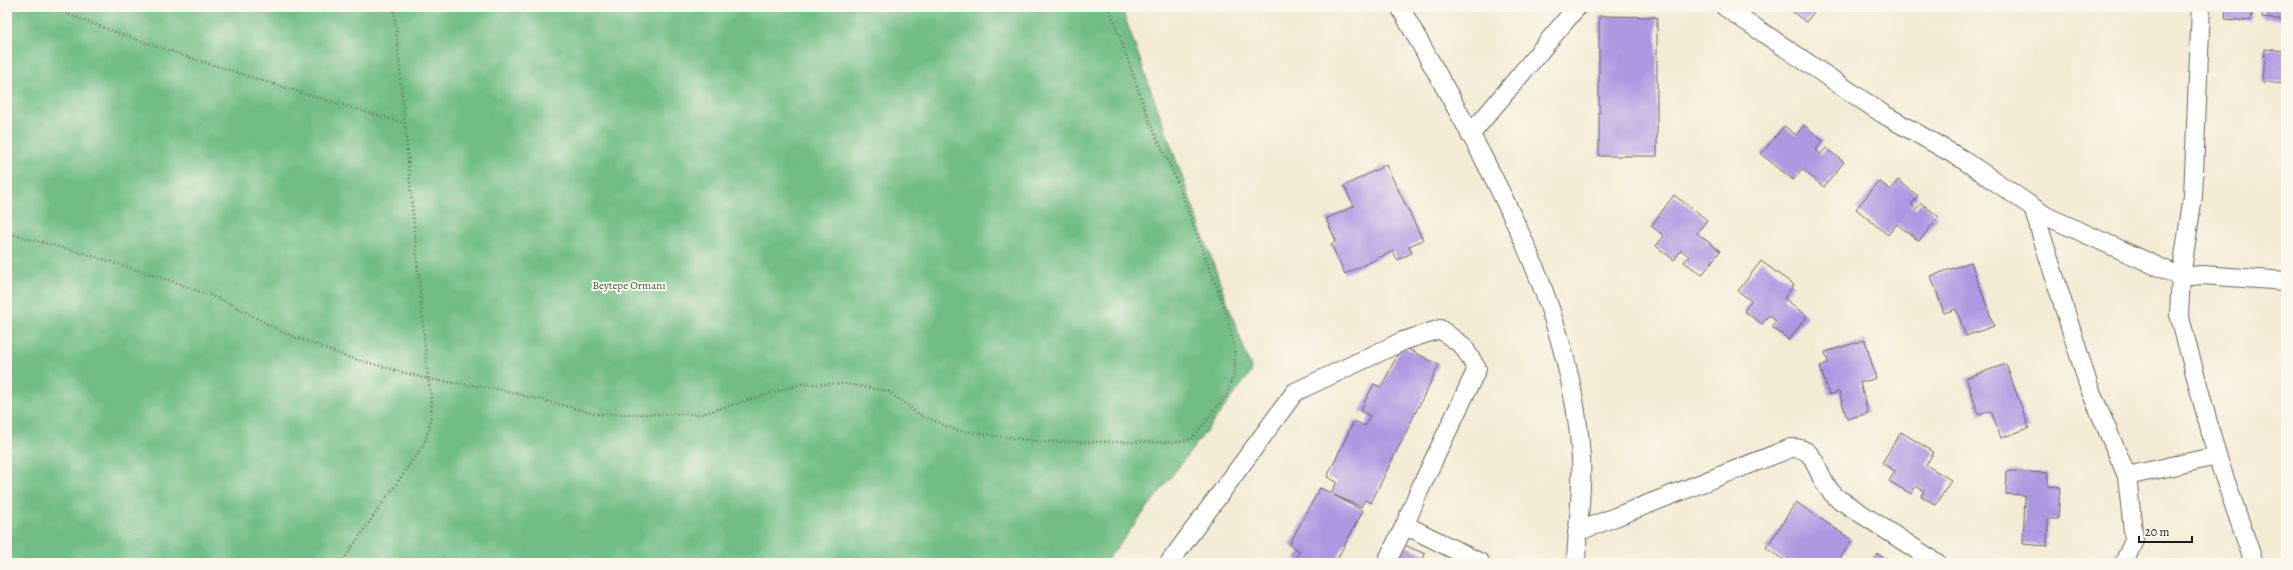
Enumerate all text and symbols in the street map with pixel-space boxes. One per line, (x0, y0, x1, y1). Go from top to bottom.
park label: Beytepe Ormanı (593, 278, 666, 293)
scale bar (2139, 518, 2192, 544)
text: 20 m (2145, 524, 2169, 540)

